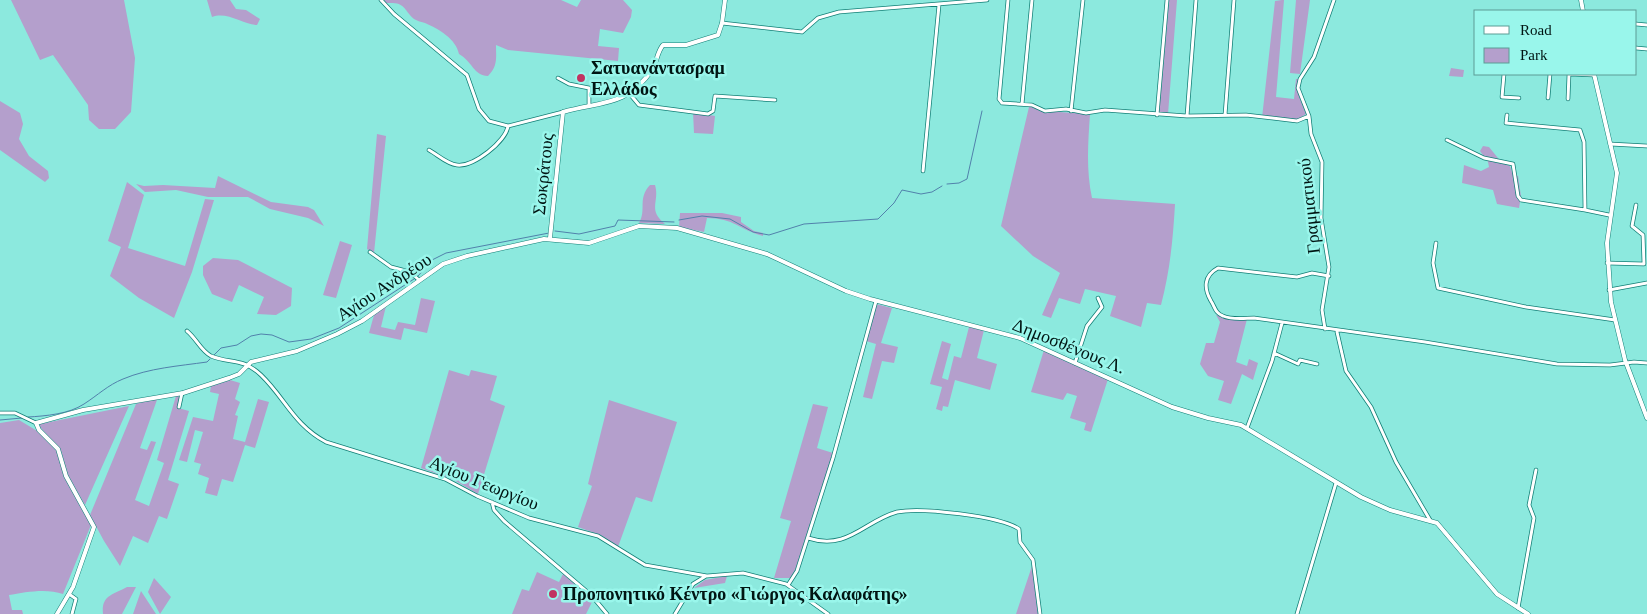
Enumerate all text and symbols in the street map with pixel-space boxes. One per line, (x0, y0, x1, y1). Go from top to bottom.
legend (1474, 10, 1637, 75)
text: Road (1520, 22, 1552, 38)
text: Park (1520, 47, 1548, 63)
place label: Σατυανάντασραμ Ελλάδος (591, 58, 725, 99)
marker: Σατυανάντασραμ Ελλάδος (575, 72, 587, 84)
street label: Σωκράτους (529, 132, 557, 216)
street label: Γραμματικού (1294, 157, 1324, 255)
street label: Αγίου Ανδρέου (333, 249, 435, 325)
street label: Δημοσθένους Λ. (1010, 314, 1128, 378)
street label: Αγίου Γεωργίου (426, 452, 542, 514)
place label: Προπονητικό Κέντρο «Γιώργος Καλαφάτης» (563, 584, 907, 604)
marker: Προπονητικό Κέντρο «Γιώργος Καλαφάτης» (547, 588, 559, 600)

